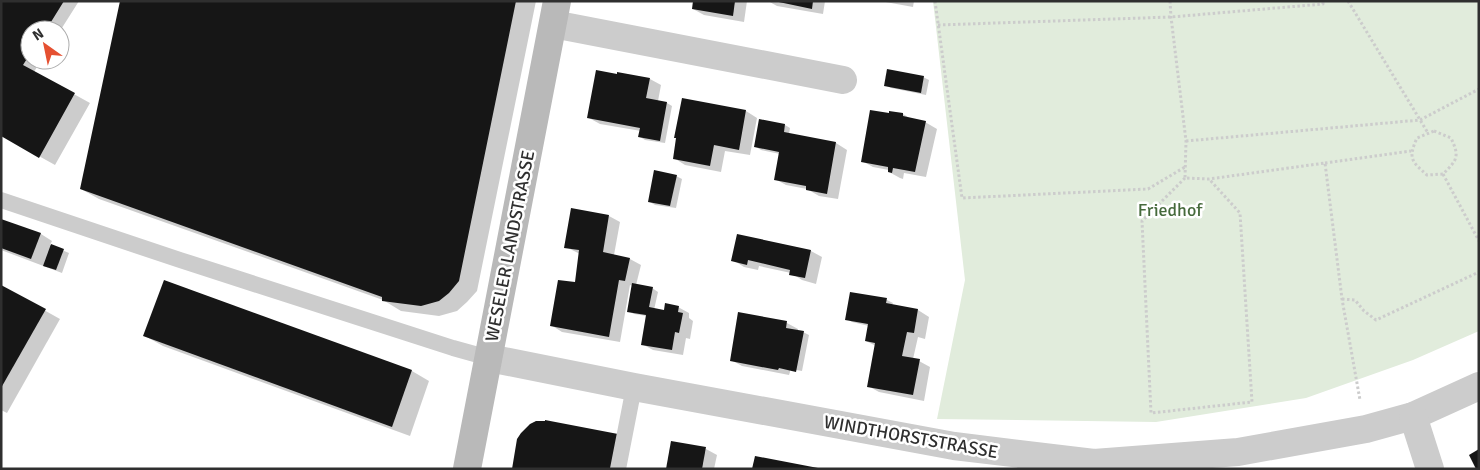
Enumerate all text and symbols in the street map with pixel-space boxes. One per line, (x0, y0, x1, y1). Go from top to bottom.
north arrow (20, 20, 70, 70)
text: N (29, 25, 47, 44)
street label: WESELER LANDSTRASSE (481, 149, 539, 343)
park label: Friedhof (1138, 199, 1203, 221)
street label: WINDTHORSTSTRASSE (822, 411, 1000, 463)

